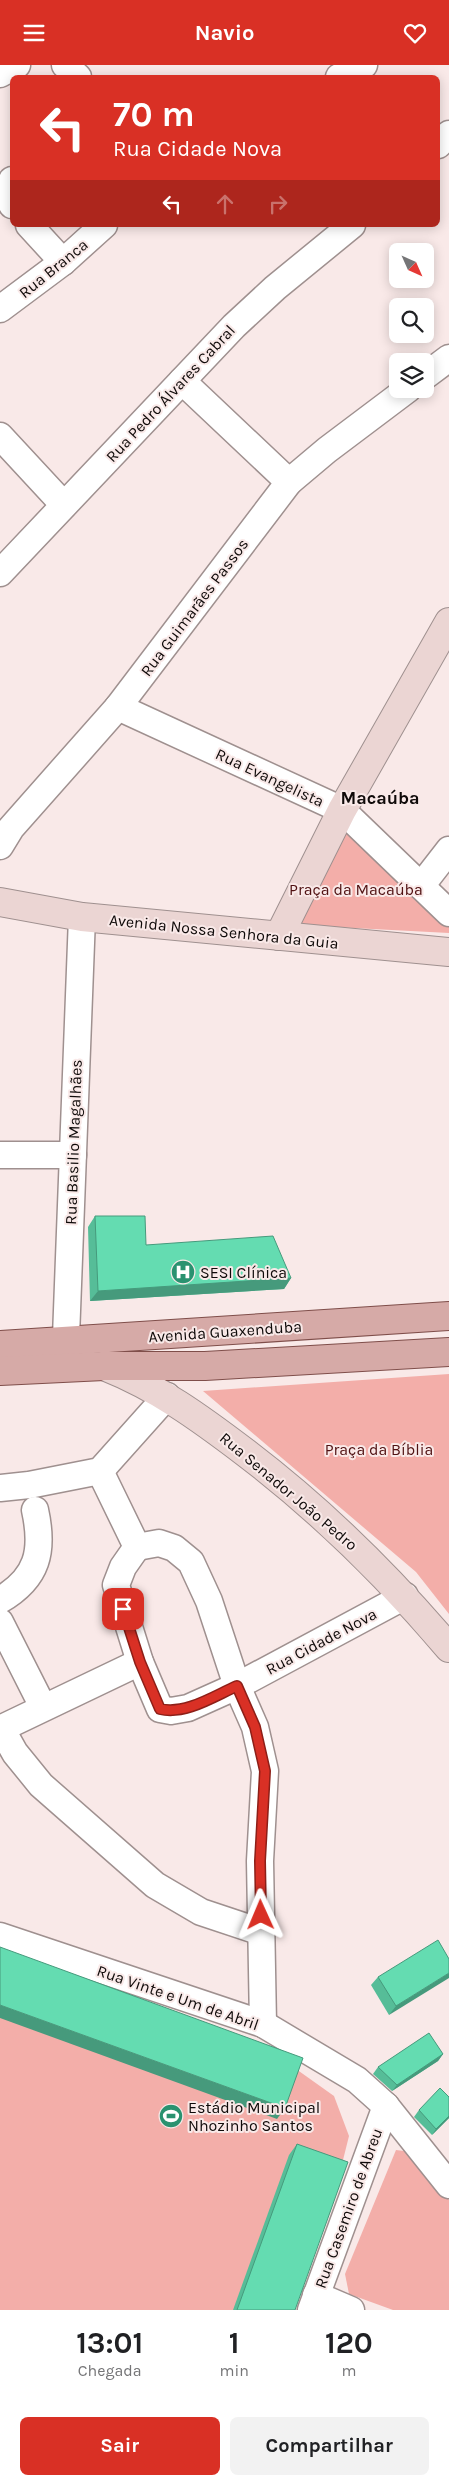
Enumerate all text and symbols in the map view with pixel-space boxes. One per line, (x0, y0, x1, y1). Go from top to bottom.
icon: menu (20, 19, 48, 47)
icon: heart (401, 19, 429, 47)
text: Navio (195, 20, 254, 46)
text: 70 m (113, 94, 195, 135)
icon: left (30, 95, 95, 160)
text: Rua Cidade Nova (113, 136, 282, 162)
icon: left (158, 190, 186, 218)
icon: ahead (211, 190, 239, 218)
icon: right (264, 190, 292, 218)
street label: Rua Branca (15, 235, 92, 302)
north arrow (389, 243, 434, 287)
map controls (389, 243, 434, 398)
button: search (389, 298, 434, 343)
street label: Rua Pedro Álvares Cabral (102, 321, 239, 466)
button: layers (389, 353, 434, 398)
street label: Rua Guimarães Passos (136, 535, 252, 680)
street label: Rua Evangelista (213, 744, 327, 811)
district label: Macaúba (340, 787, 420, 809)
park label: Praça da Macaúba (289, 880, 423, 899)
street label: Avenida Nossa Senhora da Guia (108, 910, 340, 953)
street label: Rua Basilio Magalhães (61, 1059, 86, 1225)
hospital icon: SESI Clínica (170, 1259, 196, 1285)
place label: SESI Clínica (200, 1263, 287, 1282)
street label: Avenida Guaxenduba (148, 1317, 302, 1346)
street label: Rua Senador João Pedro (216, 1428, 361, 1555)
park label: Praça da Bíblia (325, 1440, 433, 1459)
pin (102, 1588, 144, 1630)
icon: arrive (109, 1595, 137, 1623)
street label: Rua Cidade Nova (262, 1604, 380, 1679)
position arrow (234, 1888, 286, 1940)
street label: Rua Vinte e Um de Abril (94, 1961, 261, 2034)
place label: Estádio Municipal Nhozinho Santos (188, 2098, 320, 2135)
sports icon: Estádio Municipal Nhozinho Santos (158, 2103, 184, 2129)
street label: Rua Casemiro de Abreu (311, 2125, 386, 2291)
text: 13:01 (76, 2325, 143, 2361)
text: 1 (229, 2325, 239, 2361)
text: 120 (325, 2325, 373, 2361)
text: Chegada (78, 2361, 142, 2380)
text: min (219, 2361, 249, 2380)
text: m (341, 2361, 356, 2380)
button: Sair (20, 2417, 220, 2475)
button: Compartilhar (230, 2417, 429, 2475)

